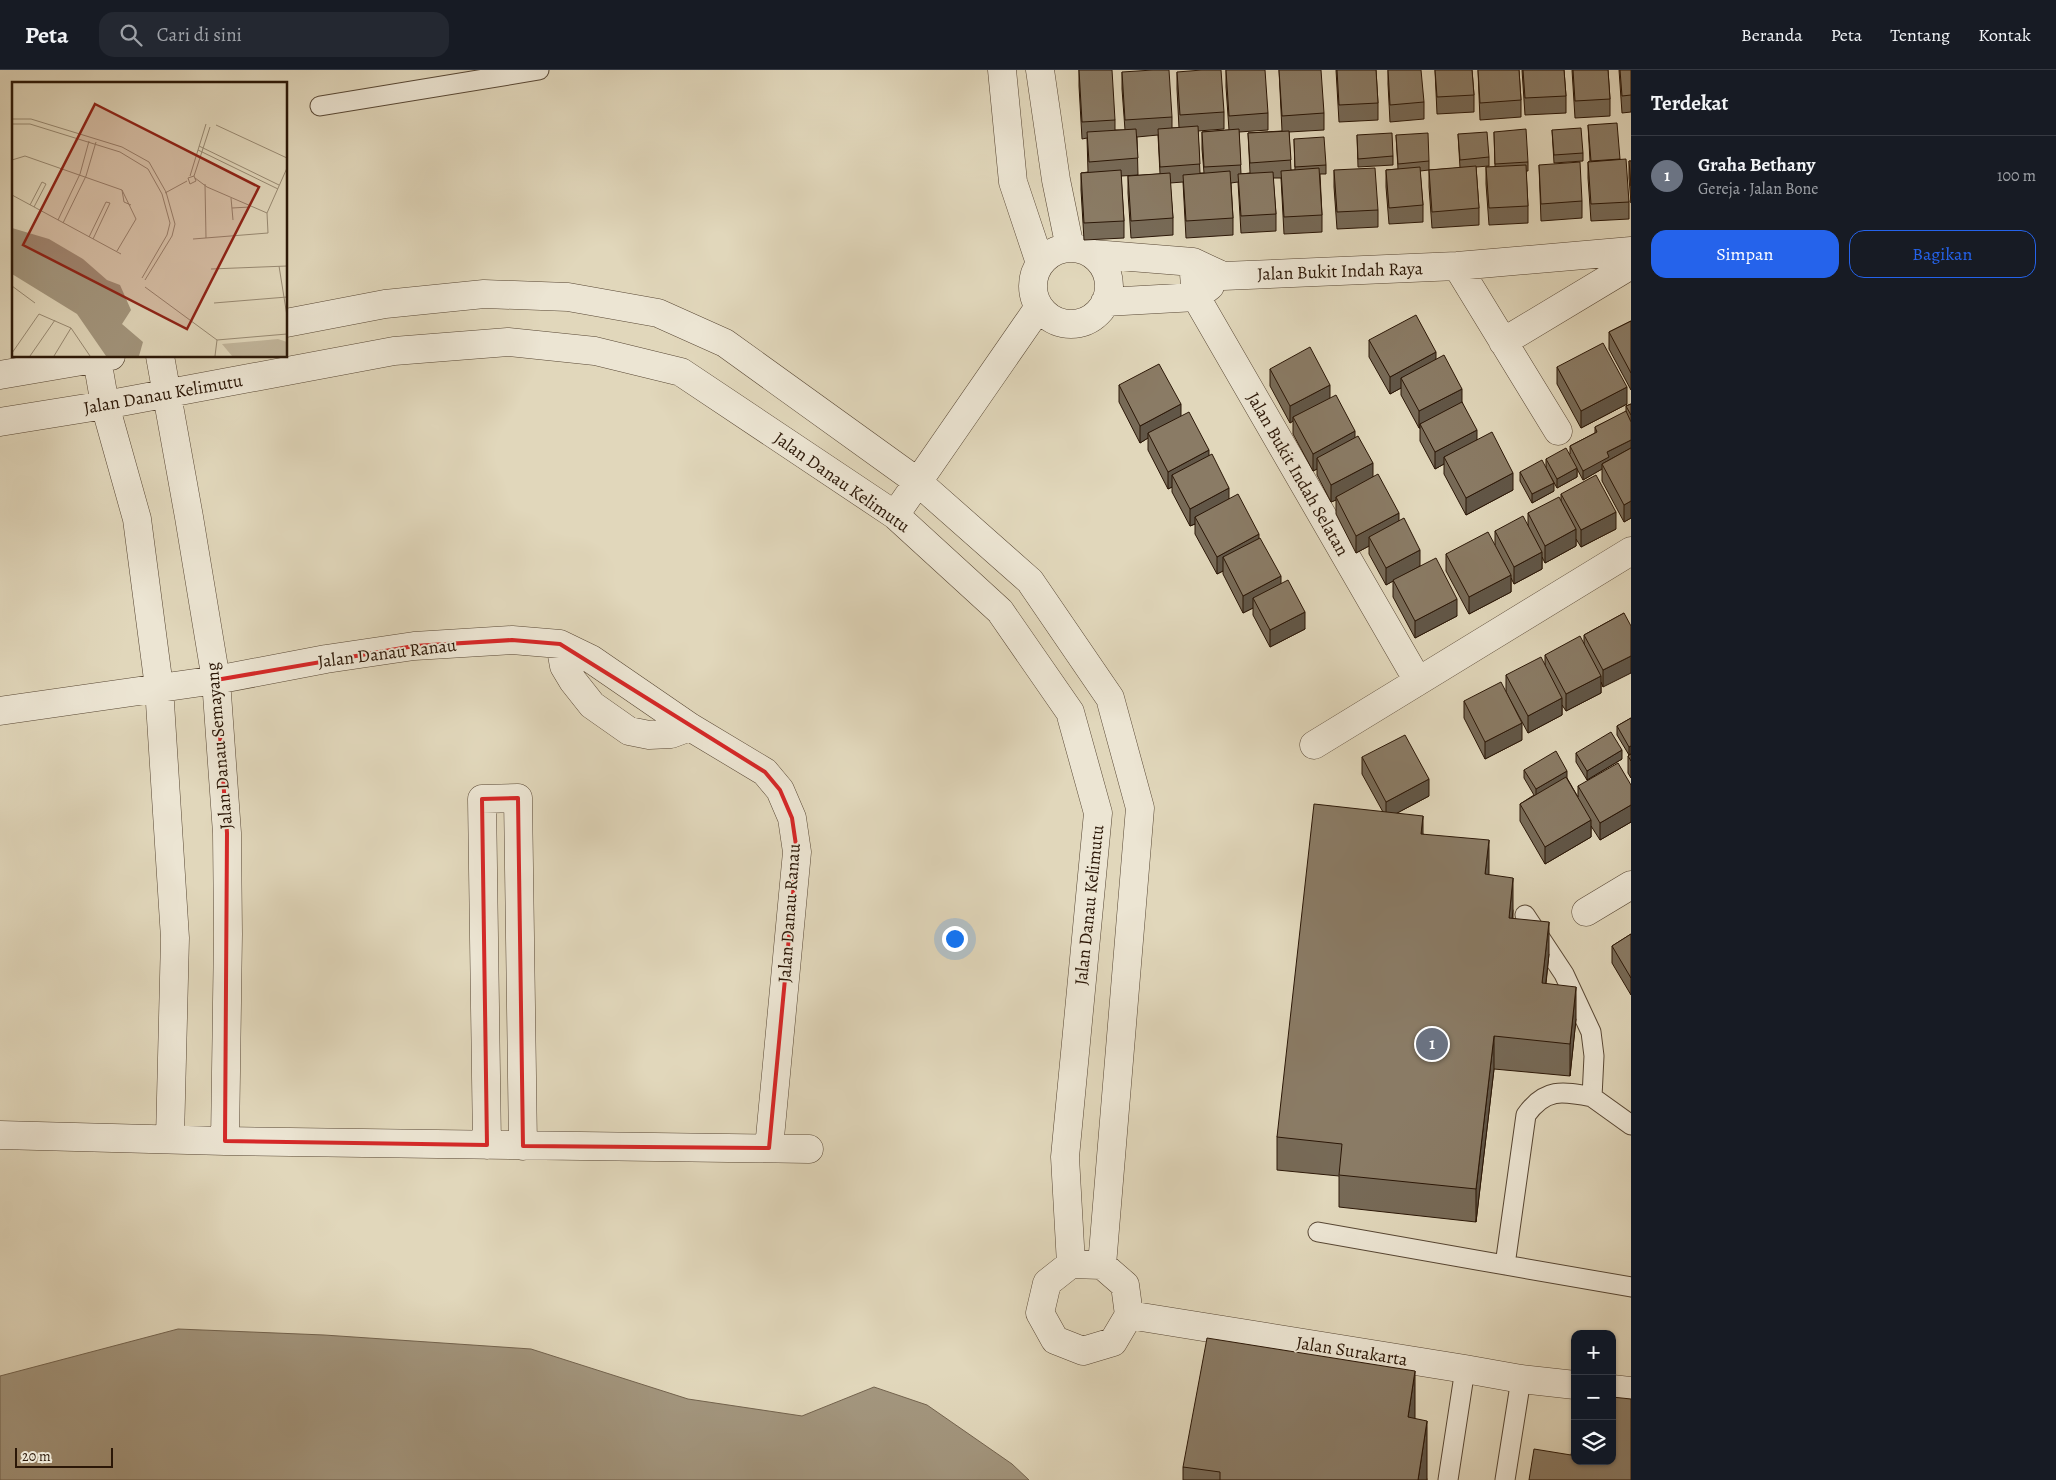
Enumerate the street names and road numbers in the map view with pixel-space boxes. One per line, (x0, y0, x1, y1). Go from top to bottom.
street label: Jalan Bukit Indah Raya (1257, 256, 1424, 286)
street label: Jalan Danau Kelimutu (82, 368, 245, 420)
street label: Jalan Bukit Indah Selatan (1241, 388, 1355, 560)
street label: Jalan Danau Kelimutu (769, 426, 915, 538)
street label: Jalan Danau Ranau (316, 633, 458, 673)
street label: Jalan Danau Semayang (200, 661, 238, 831)
street label: Jalan Danau Kelimutu (1069, 823, 1109, 986)
street label: Jalan Danau Ranau (772, 842, 806, 983)
street label: Jalan Surakarta (1295, 1330, 1410, 1372)

